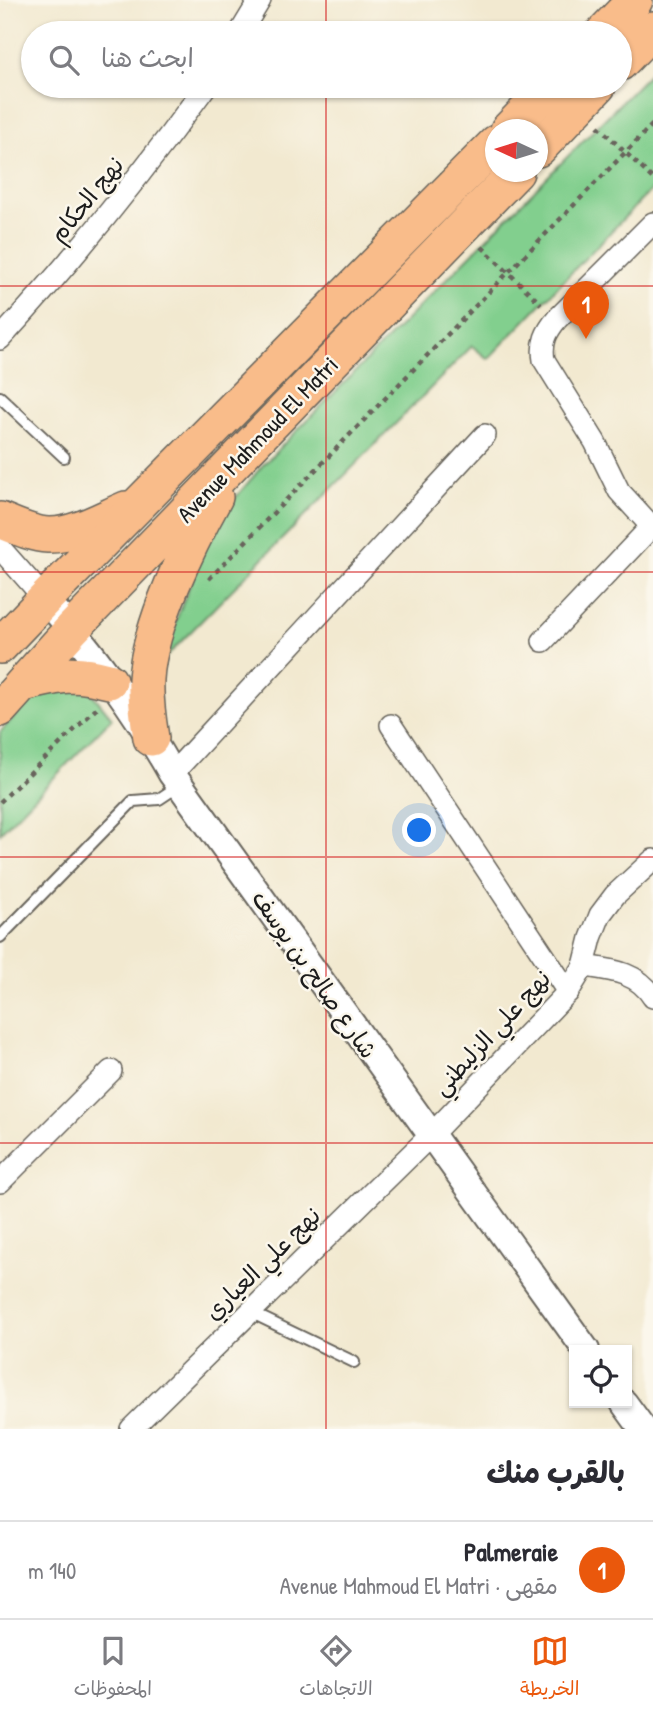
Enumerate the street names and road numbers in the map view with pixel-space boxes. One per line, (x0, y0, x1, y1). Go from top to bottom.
street label: نهج الحكام (41, 149, 133, 251)
street label: Avenue Mahmoud El Matri (169, 349, 345, 529)
street label: شارع صالح بن يوسف (243, 884, 385, 1066)
street label: نهج علي الزليطني (425, 962, 562, 1106)
street label: نهج علي العياري (197, 1199, 331, 1331)

